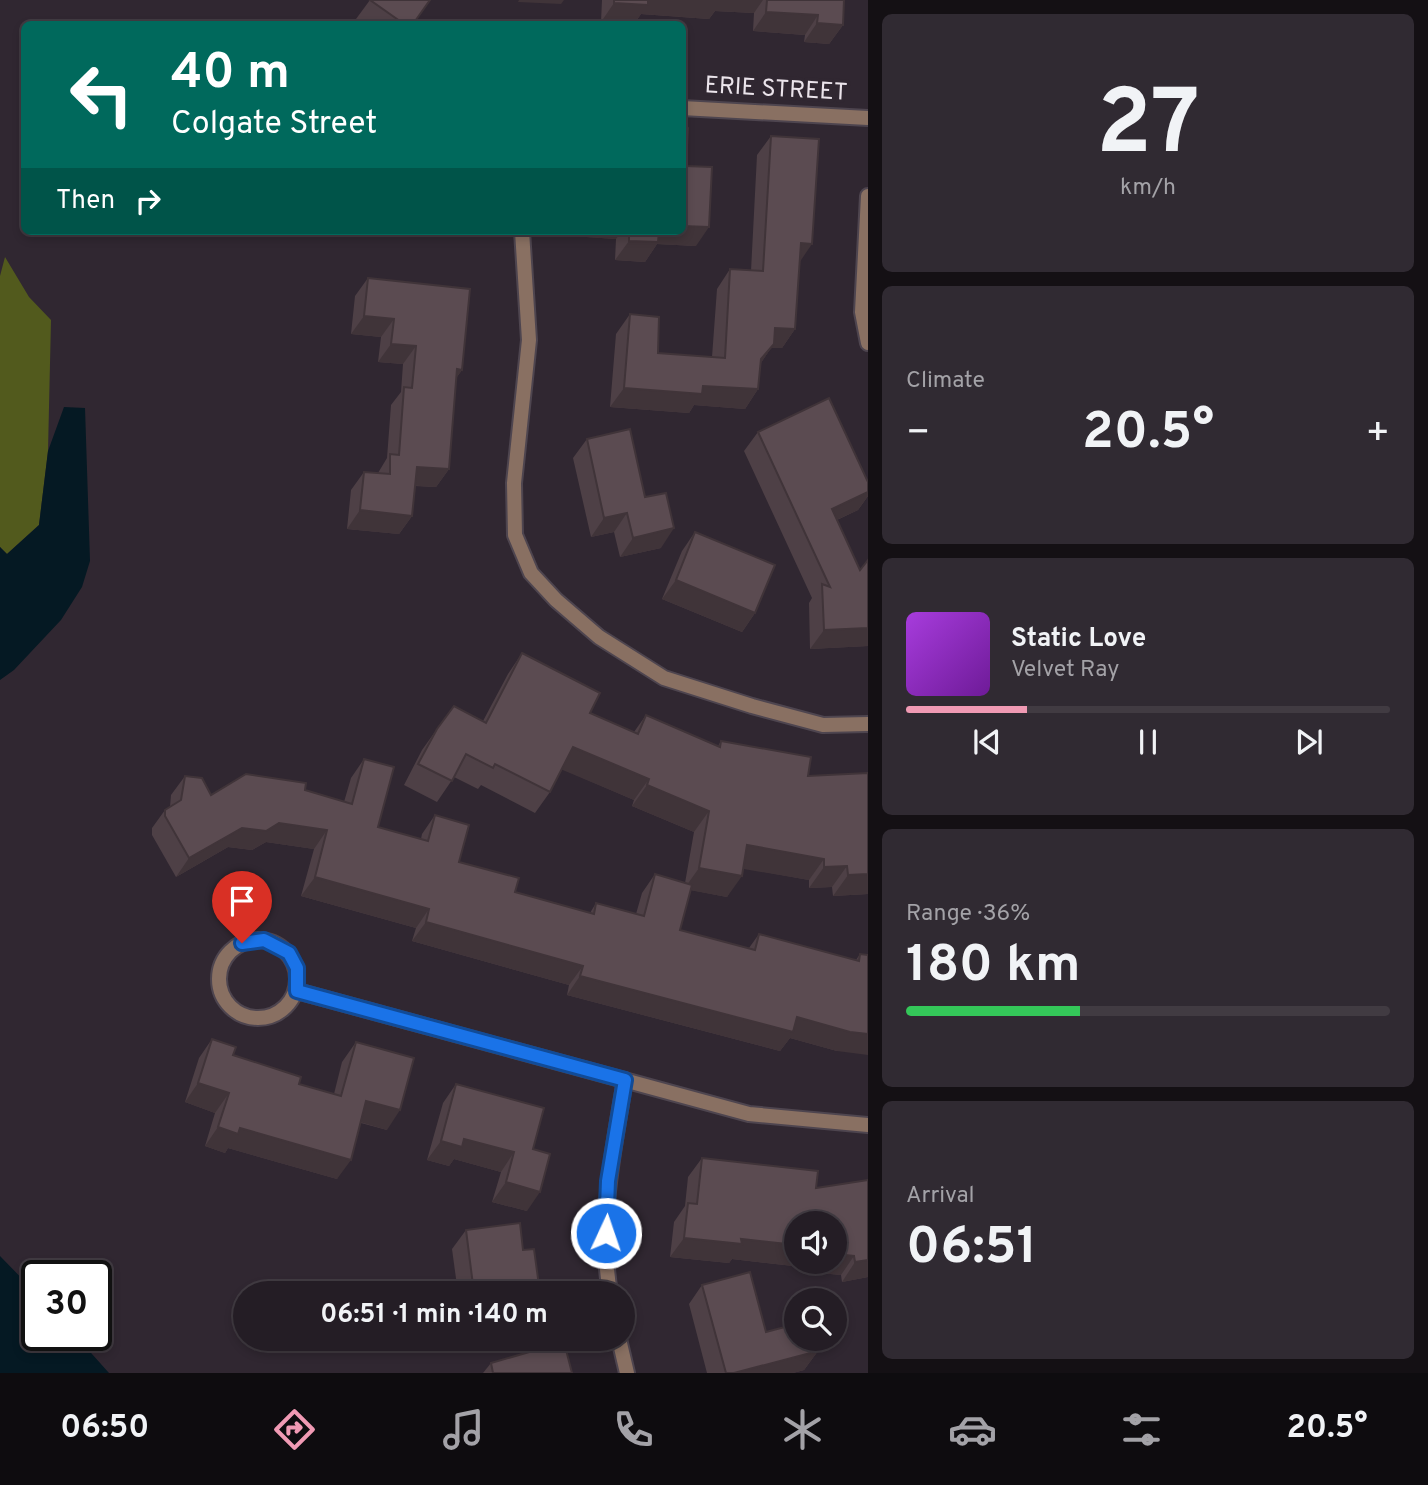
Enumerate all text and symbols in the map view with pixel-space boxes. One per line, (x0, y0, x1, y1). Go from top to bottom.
text: 40 m (171, 44, 290, 106)
icon: left (56, 49, 147, 140)
street label: ERIE STREET (704, 71, 848, 109)
text: 27 (1096, 71, 1200, 186)
text: Colgate Street (171, 105, 377, 145)
text: km/h (1120, 174, 1176, 203)
icon: right (129, 182, 167, 220)
text: Then (56, 185, 115, 218)
text: Climate (906, 367, 985, 396)
text: 20.5° (1082, 401, 1214, 467)
text: − (906, 410, 931, 459)
text: + (1365, 410, 1390, 459)
text: Static Love (1011, 623, 1146, 656)
text: Velvet Ray (1011, 656, 1119, 685)
icon: previous (968, 723, 1006, 761)
icon: pause (1129, 723, 1167, 761)
icon: next (1290, 723, 1328, 761)
pin (212, 871, 272, 943)
icon: arrive (223, 882, 261, 920)
text: Range · 36% (906, 900, 1030, 929)
text: 180 km (906, 934, 1081, 1000)
text: Arrival (906, 1182, 975, 1211)
position arrow (569, 1196, 643, 1270)
map controls (784, 1211, 847, 1351)
button: sound (784, 1211, 847, 1274)
text: 06:51 (906, 1216, 1037, 1282)
speed limit sign: 30 (21, 1260, 112, 1351)
button: search (784, 1288, 847, 1351)
text: 06:51 · 1 min · 140 m (320, 1299, 548, 1332)
icon: directions (270, 1405, 319, 1454)
icon: music (439, 1405, 488, 1454)
icon: phone (609, 1405, 658, 1454)
icon: climate (778, 1405, 827, 1454)
icon: car (948, 1405, 997, 1454)
icon: filters (1117, 1405, 1166, 1454)
text: 06:50 (60, 1409, 149, 1449)
text: 20.5° (1286, 1409, 1368, 1449)

